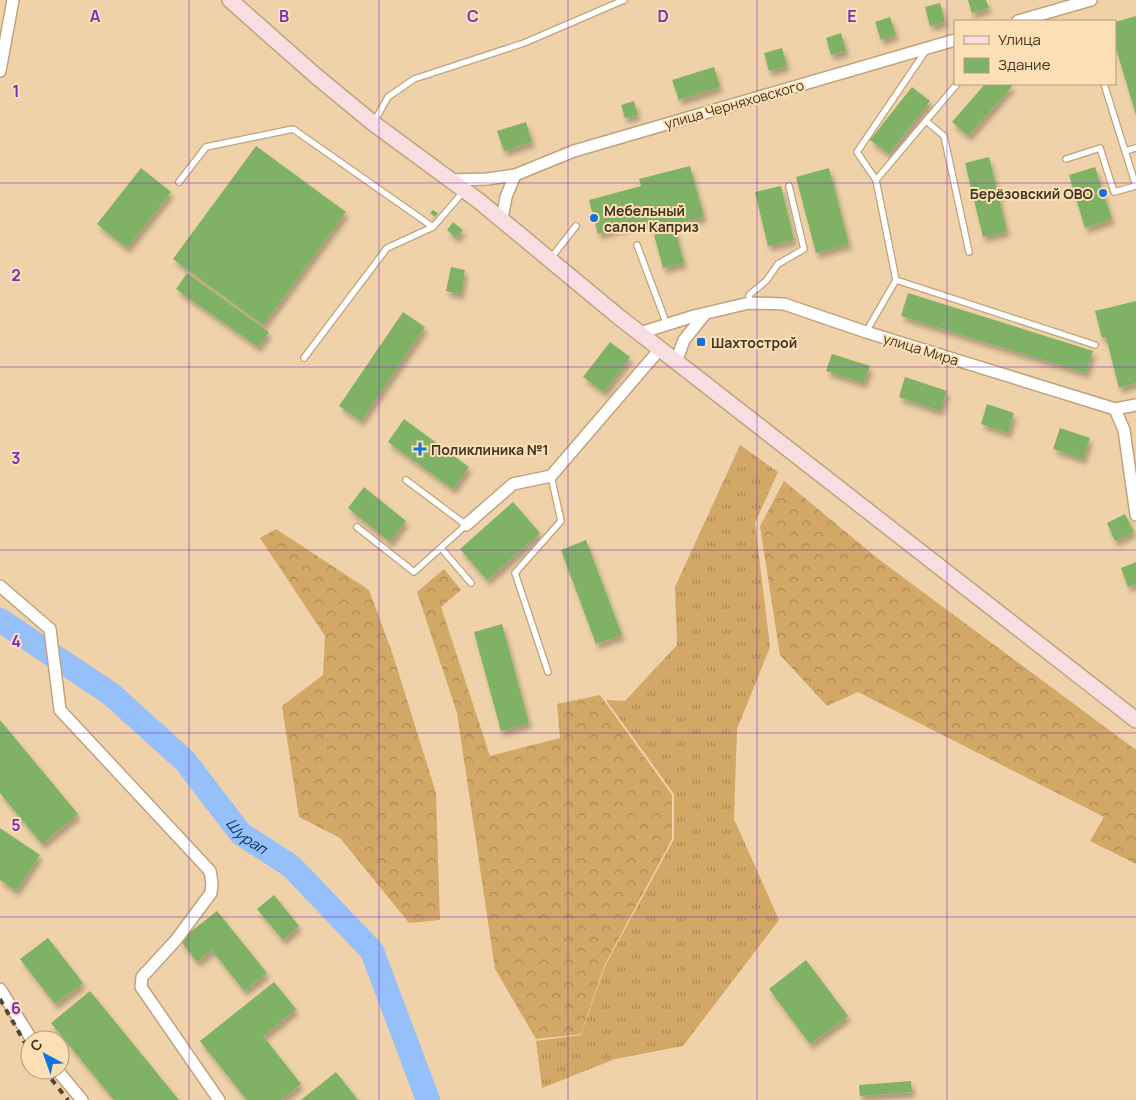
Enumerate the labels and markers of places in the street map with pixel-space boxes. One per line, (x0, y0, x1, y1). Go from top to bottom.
place label: Берёзовский ОВО (970, 184, 1094, 203)
marker: Берёзовский ОВО (1097, 187, 1109, 199)
place label: Мебельный салон Каприз (604, 201, 699, 236)
marker: Мебельный салон Каприз (588, 212, 600, 224)
place label: Шахтострой (711, 333, 797, 352)
marker: Шахтострой (695, 336, 707, 348)
place label: Поликлиника №1 (431, 440, 549, 459)
marker: Поликлиника №1 (413, 442, 427, 456)

